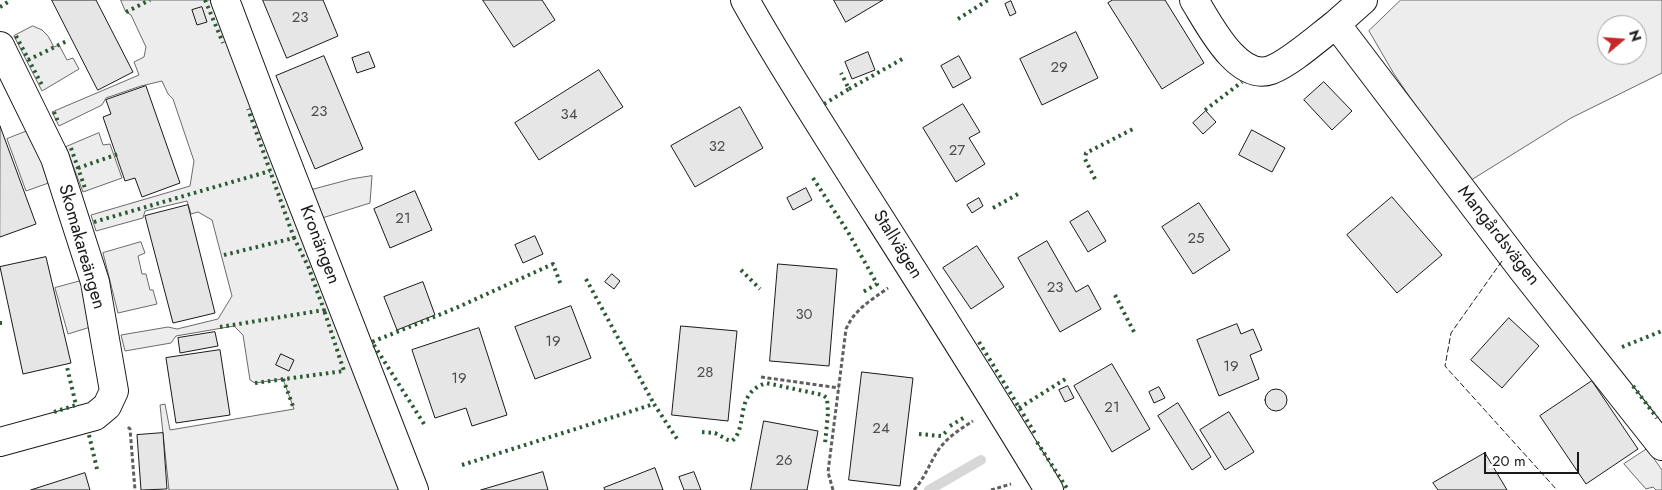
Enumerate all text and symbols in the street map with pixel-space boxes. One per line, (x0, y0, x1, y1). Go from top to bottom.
house number: 23 (292, 9, 308, 27)
north arrow (1597, 15, 1647, 65)
text: N (1624, 27, 1647, 44)
house number: 29 (1050, 59, 1068, 77)
house number: 23 (311, 103, 327, 121)
house number: 34 (561, 106, 577, 124)
house number: 32 (709, 138, 725, 156)
house number: 27 (949, 142, 965, 160)
street label: Skomakareängen (53, 182, 109, 312)
street label: Mangårdsvägen (1452, 182, 1544, 290)
street label: Kronängen (294, 203, 344, 287)
street label: Stallvägen (868, 207, 926, 283)
house number: 21 (395, 210, 411, 228)
house number: 25 (1188, 230, 1204, 248)
house number: 23 (1047, 279, 1063, 297)
house number: 30 (795, 306, 813, 324)
house number: 19 (545, 333, 561, 351)
house number: 19 (1223, 358, 1239, 376)
house number: 28 (697, 364, 713, 382)
house number: 19 (451, 370, 467, 388)
house number: 21 (1104, 399, 1120, 417)
house number: 24 (872, 420, 890, 438)
scale bar (1487, 442, 1582, 474)
text: 20 m (1492, 450, 1526, 472)
house number: 26 (775, 452, 793, 470)

